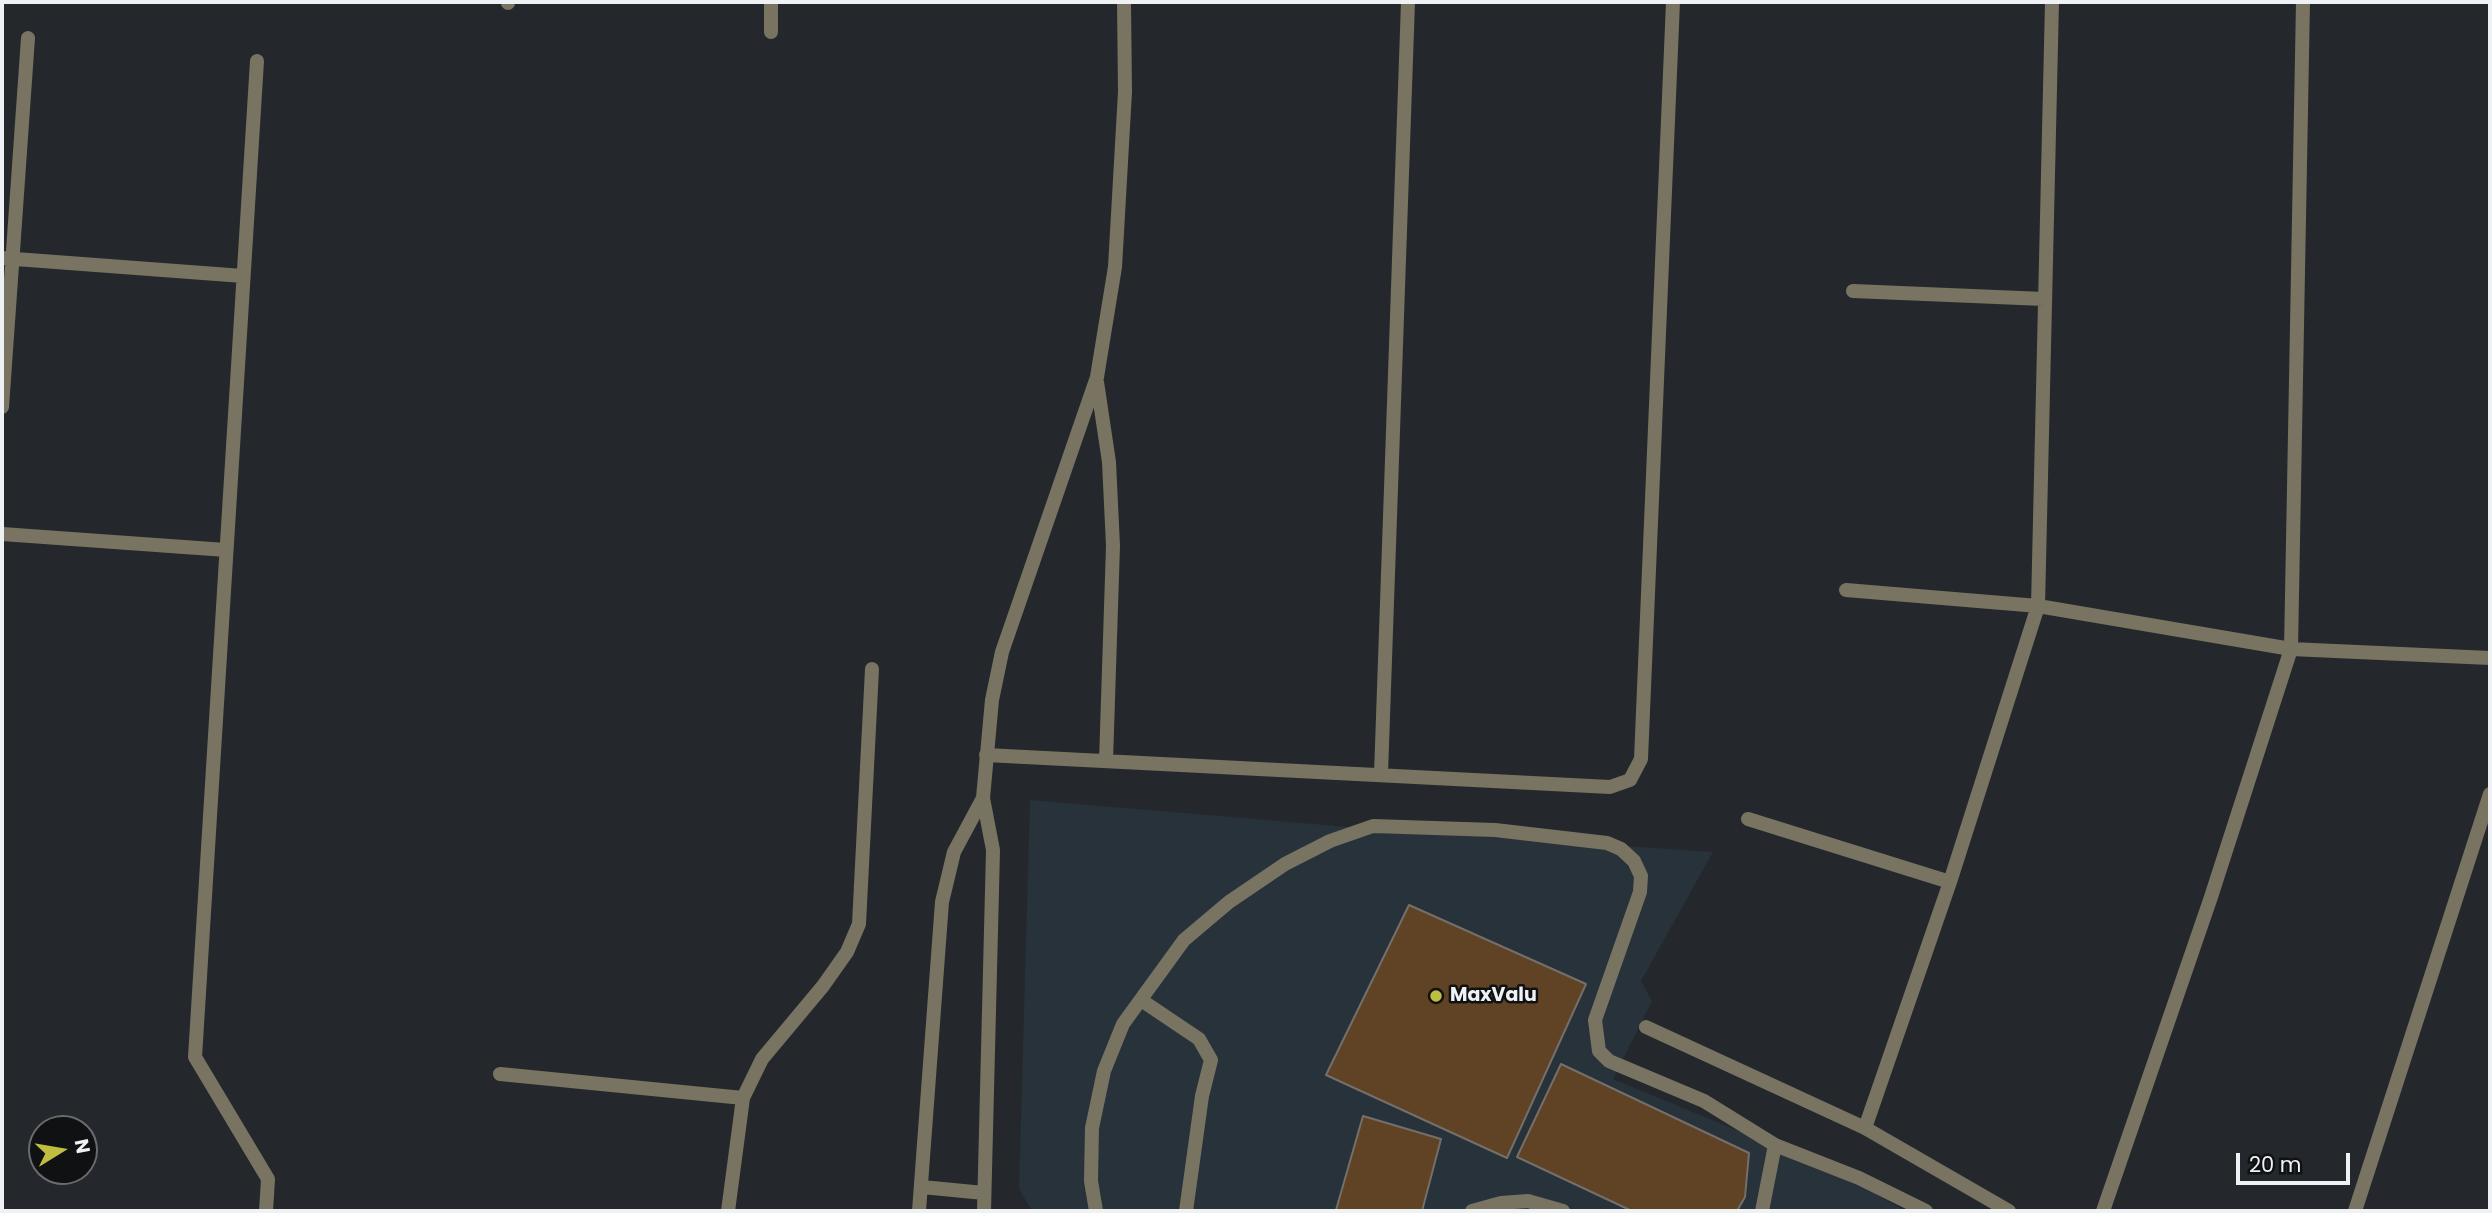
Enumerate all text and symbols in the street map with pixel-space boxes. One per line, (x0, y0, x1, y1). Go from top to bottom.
place label: MaxValu (1450, 985, 1537, 1007)
marker: MaxValu (1428, 988, 1444, 1004)
north arrow (28, 1115, 98, 1185)
text: N (68, 1137, 97, 1156)
scale bar (2240, 1140, 2354, 1184)
text: 20 m (2249, 1150, 2302, 1179)

